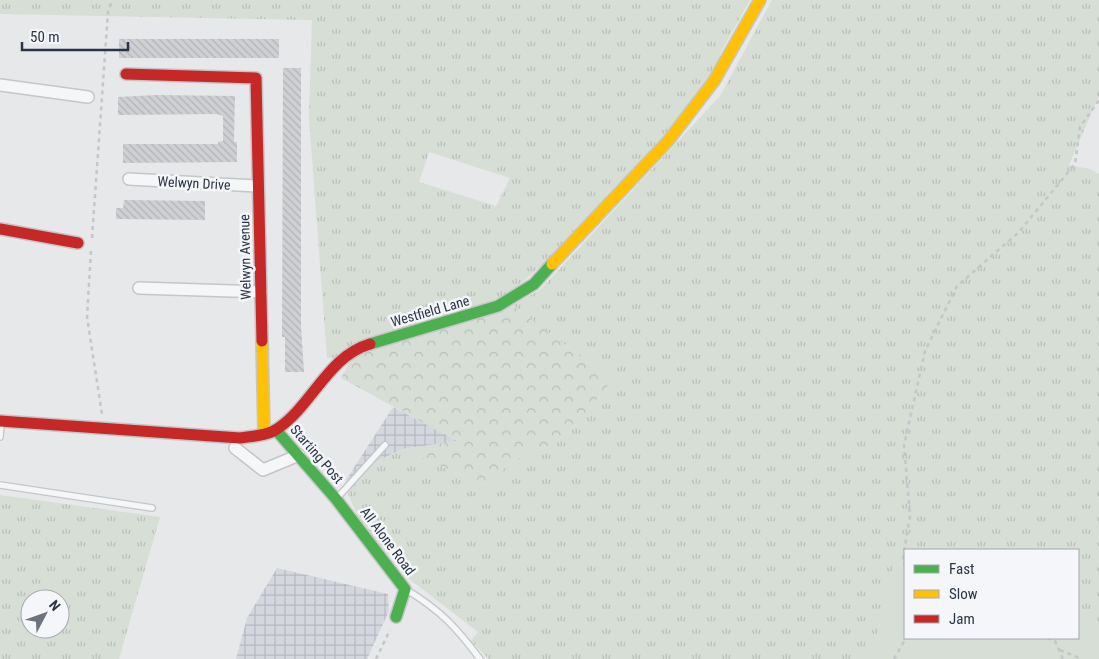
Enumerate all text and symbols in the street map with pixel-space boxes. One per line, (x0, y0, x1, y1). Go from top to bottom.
scale bar (22, 20, 129, 52)
text: 50 m (30, 28, 60, 46)
street label: Welwyn Drive (157, 173, 231, 193)
street label: Welwyn Avenue (236, 214, 254, 300)
street label: Westfield Lane (389, 292, 472, 330)
street label: Starting Post (287, 422, 347, 486)
street label: All Alone Road (357, 504, 419, 578)
legend (904, 549, 1079, 639)
text: Fast (949, 560, 974, 578)
text: Slow (949, 585, 978, 603)
north arrow (20, 589, 70, 639)
text: N (46, 597, 64, 614)
text: Jam (949, 610, 975, 628)

